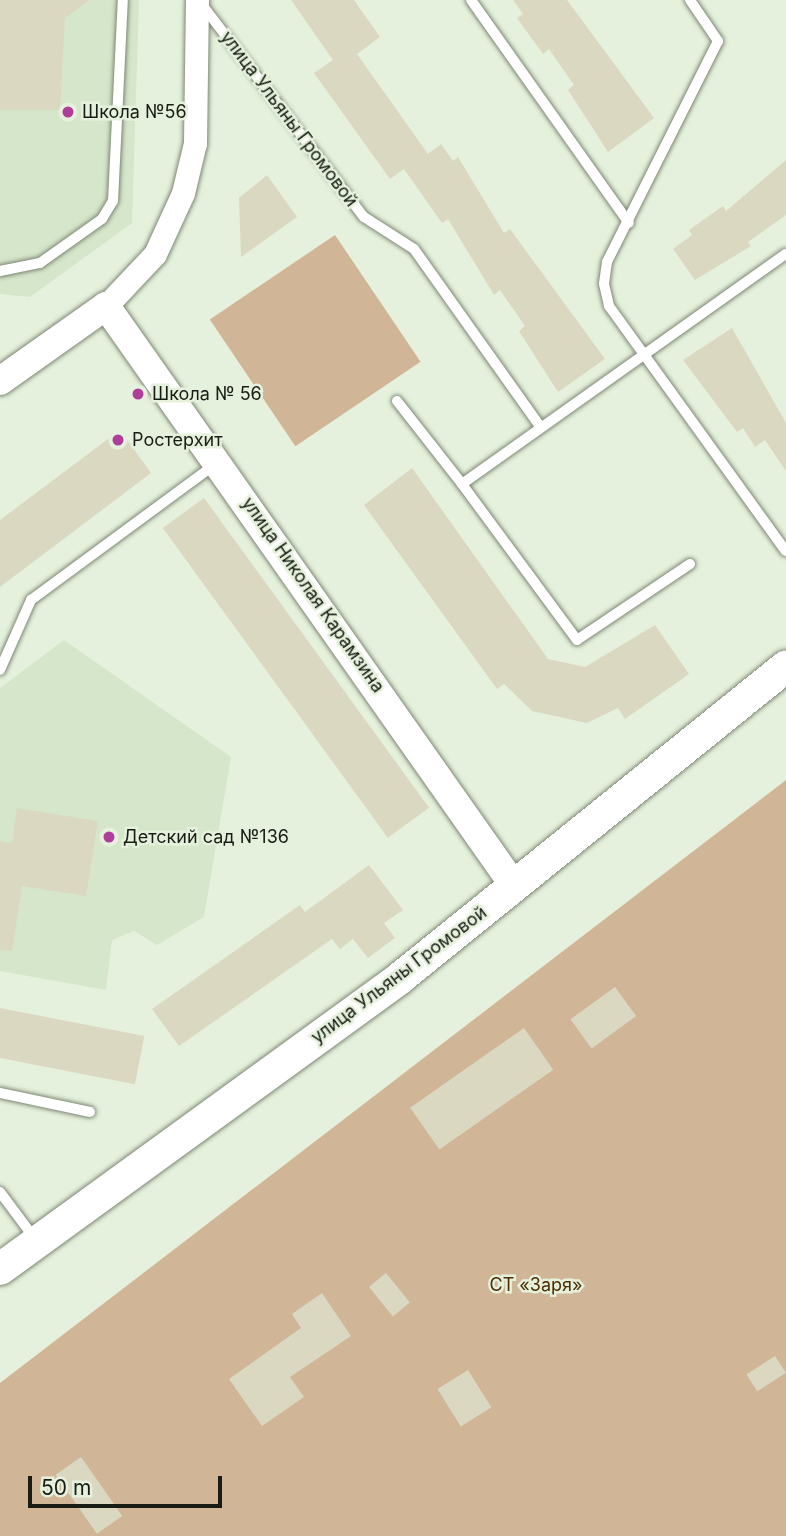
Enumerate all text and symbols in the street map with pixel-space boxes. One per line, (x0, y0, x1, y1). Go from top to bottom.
street label: улица Ульяны Громовой (216, 27, 362, 211)
place label: Школа №56 (82, 101, 187, 123)
marker: Школа №56 (60, 104, 76, 120)
place label: Школа № 56 (152, 383, 262, 405)
marker: Школа № 56 (130, 386, 146, 402)
place label: Ростерхит (132, 429, 223, 451)
marker: Ростерхит (110, 432, 126, 448)
street label: улица Николая Карамзина (237, 493, 389, 697)
place label: Детский сад №136 (123, 826, 289, 848)
marker: Детский сад №136 (101, 829, 117, 845)
street label: улица Ульяны Громовой (307, 902, 491, 1048)
park label: СТ «Заря» (489, 1274, 583, 1296)
scale bar (32, 1462, 226, 1506)
text: 50 m (41, 1475, 91, 1500)

